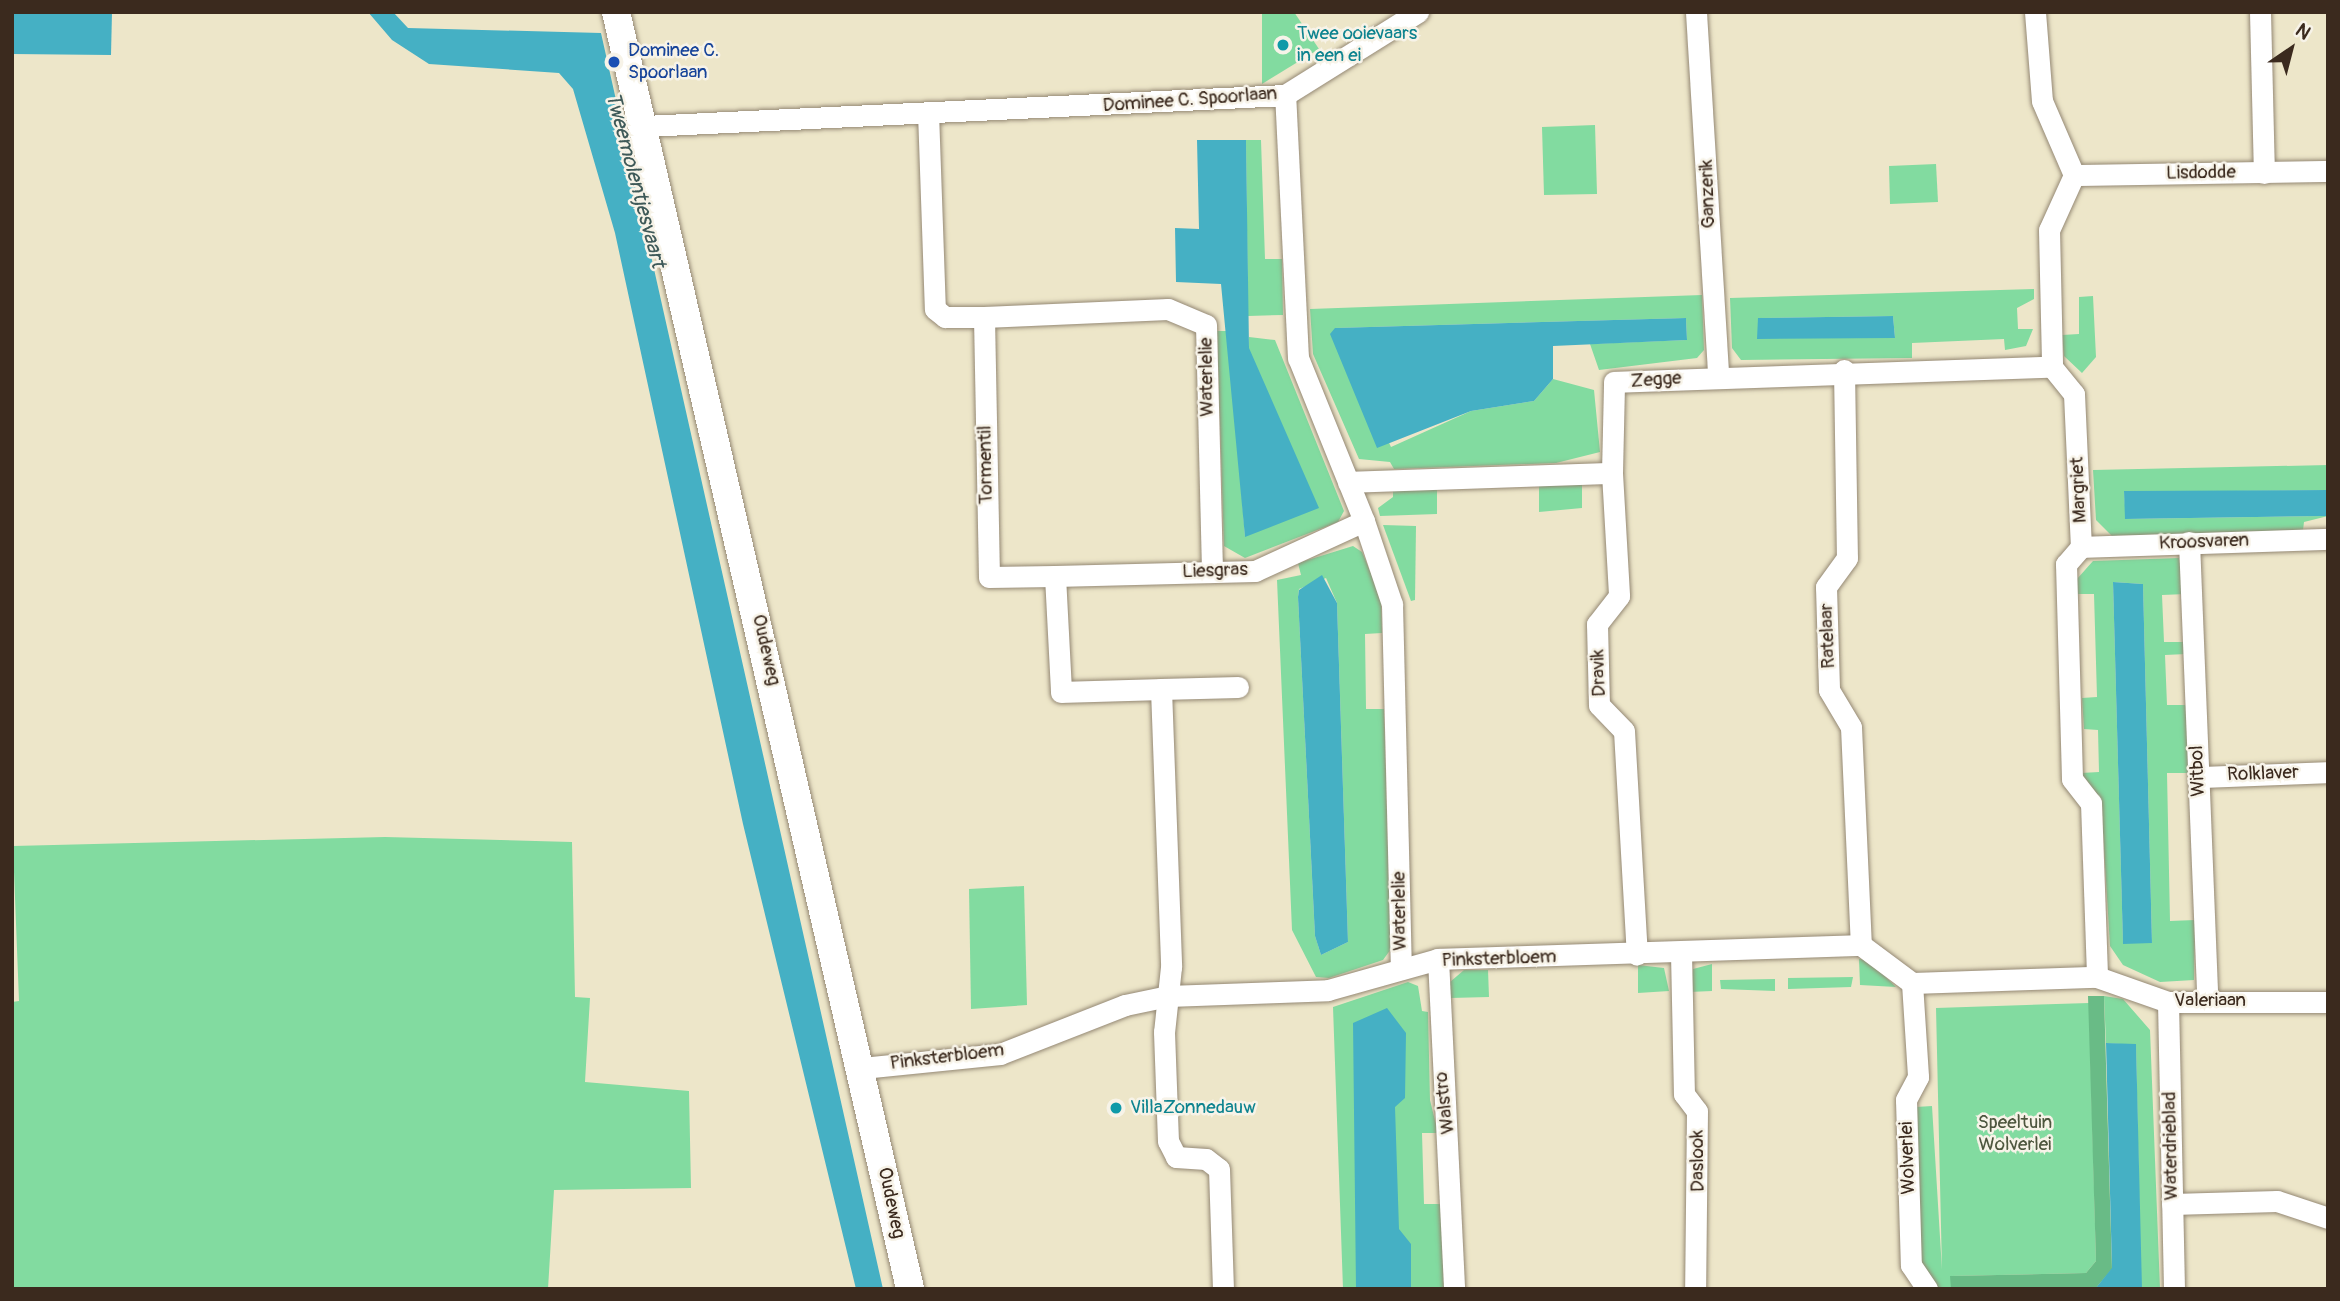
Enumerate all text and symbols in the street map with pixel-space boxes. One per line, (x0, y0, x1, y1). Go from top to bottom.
north arrow (2256, 14, 2326, 84)
text: N (2291, 18, 2315, 45)
place label: Twee ooievaars in een ei (1297, 23, 1417, 67)
marker: Twee ooievaars in een ei (1275, 37, 1291, 53)
place label: Dominee C. Spoorlaan (628, 40, 719, 84)
marker: Dominee C. Spoorlaan (606, 54, 622, 70)
street label: Dominee C. Spoorlaan (1102, 83, 1278, 117)
water label: Tweemolentjesvaart (600, 90, 670, 270)
street label: Ganzerik (1695, 159, 1721, 229)
street label: Lisdodde (2166, 161, 2236, 185)
street label: Waterlelie (1195, 337, 1219, 417)
street label: Zegge (1630, 367, 1682, 393)
street label: Tormentil (974, 425, 998, 505)
street label: Margriet (2066, 456, 2092, 524)
street label: Kroosvaren (2158, 529, 2250, 555)
street label: Liesgras (1182, 558, 1248, 584)
street label: Ratelaar (1815, 603, 1841, 669)
street label: Oudeweg (747, 612, 785, 688)
street label: Dravik (1587, 649, 1611, 697)
street label: Witbol (2186, 745, 2210, 797)
street label: Rolklaver (2227, 761, 2299, 787)
street label: Waterlelie (1388, 871, 1412, 951)
street label: Pinksterbloem (1441, 946, 1557, 972)
street label: Valeriaan (2174, 990, 2246, 1012)
street label: Pinksterbloem (889, 1039, 1005, 1075)
street label: Walstro (1430, 1071, 1460, 1135)
street label: Waterdrieblad (2159, 1091, 2183, 1201)
place label: VillaZonnedauw (1130, 1097, 1256, 1119)
marker: VillaZonnedauw (1108, 1100, 1124, 1116)
park label: Speeltuin Wolverlei (1978, 1112, 2052, 1156)
street label: Wolverlei (1895, 1121, 1921, 1195)
street label: Daslook (1686, 1130, 1710, 1192)
street label: Oudeweg (872, 1165, 910, 1241)

